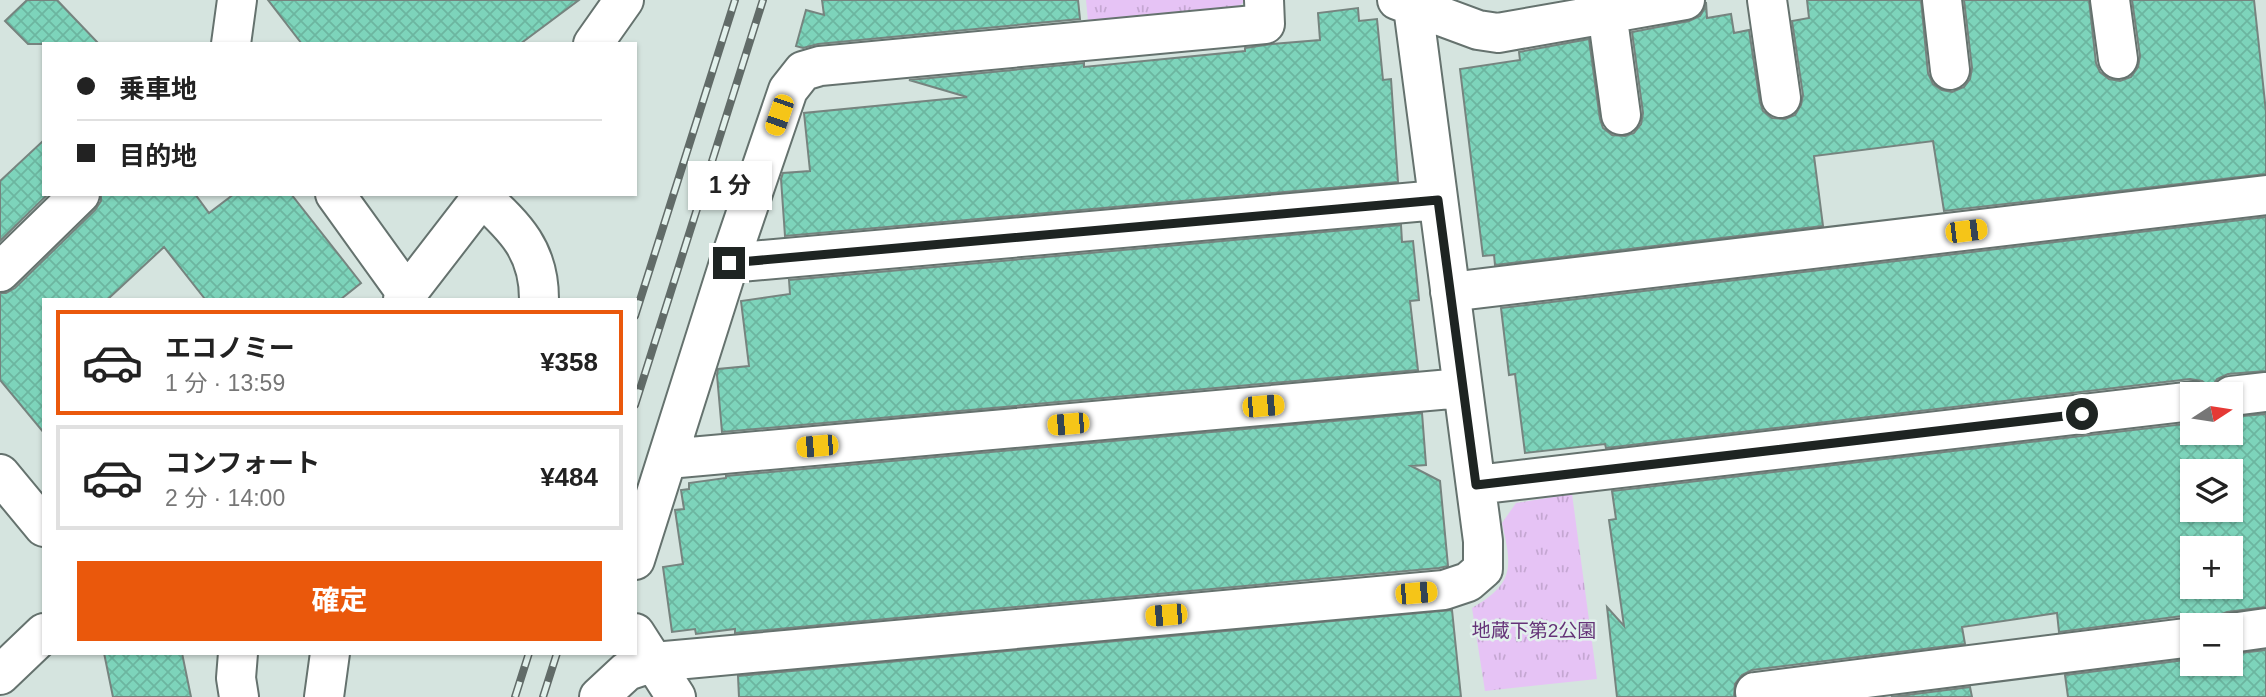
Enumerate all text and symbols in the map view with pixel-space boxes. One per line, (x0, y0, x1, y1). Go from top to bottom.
text: 乗車地 (119, 74, 197, 104)
car (763, 92, 796, 138)
text: 目的地 (119, 141, 197, 171)
callout: 1 分 (687, 162, 771, 210)
text: 1 分 (709, 172, 751, 198)
car (1944, 218, 1989, 244)
route end (713, 247, 745, 279)
icon: car (81, 331, 144, 394)
text: エコノミー (165, 333, 295, 363)
text: ¥358 (540, 347, 598, 377)
text: 1 分 · 13:59 (165, 370, 285, 396)
north arrow (2180, 382, 2244, 444)
map controls (2180, 382, 2243, 676)
car (1242, 394, 1285, 418)
route start (2066, 398, 2098, 430)
car (1047, 412, 1090, 436)
car (796, 434, 839, 458)
icon: car (81, 446, 144, 509)
text: コンフォート (165, 448, 320, 478)
button: layers (2180, 459, 2243, 522)
text: ¥484 (540, 462, 598, 492)
text: 2 分 · 14:00 (165, 485, 285, 511)
button: + (2180, 536, 2243, 599)
button: 確定 (77, 561, 602, 641)
car (1395, 581, 1438, 605)
car (1145, 603, 1188, 627)
button: − (2180, 613, 2243, 676)
park label: 地蔵下第2公園 (1472, 620, 1596, 641)

